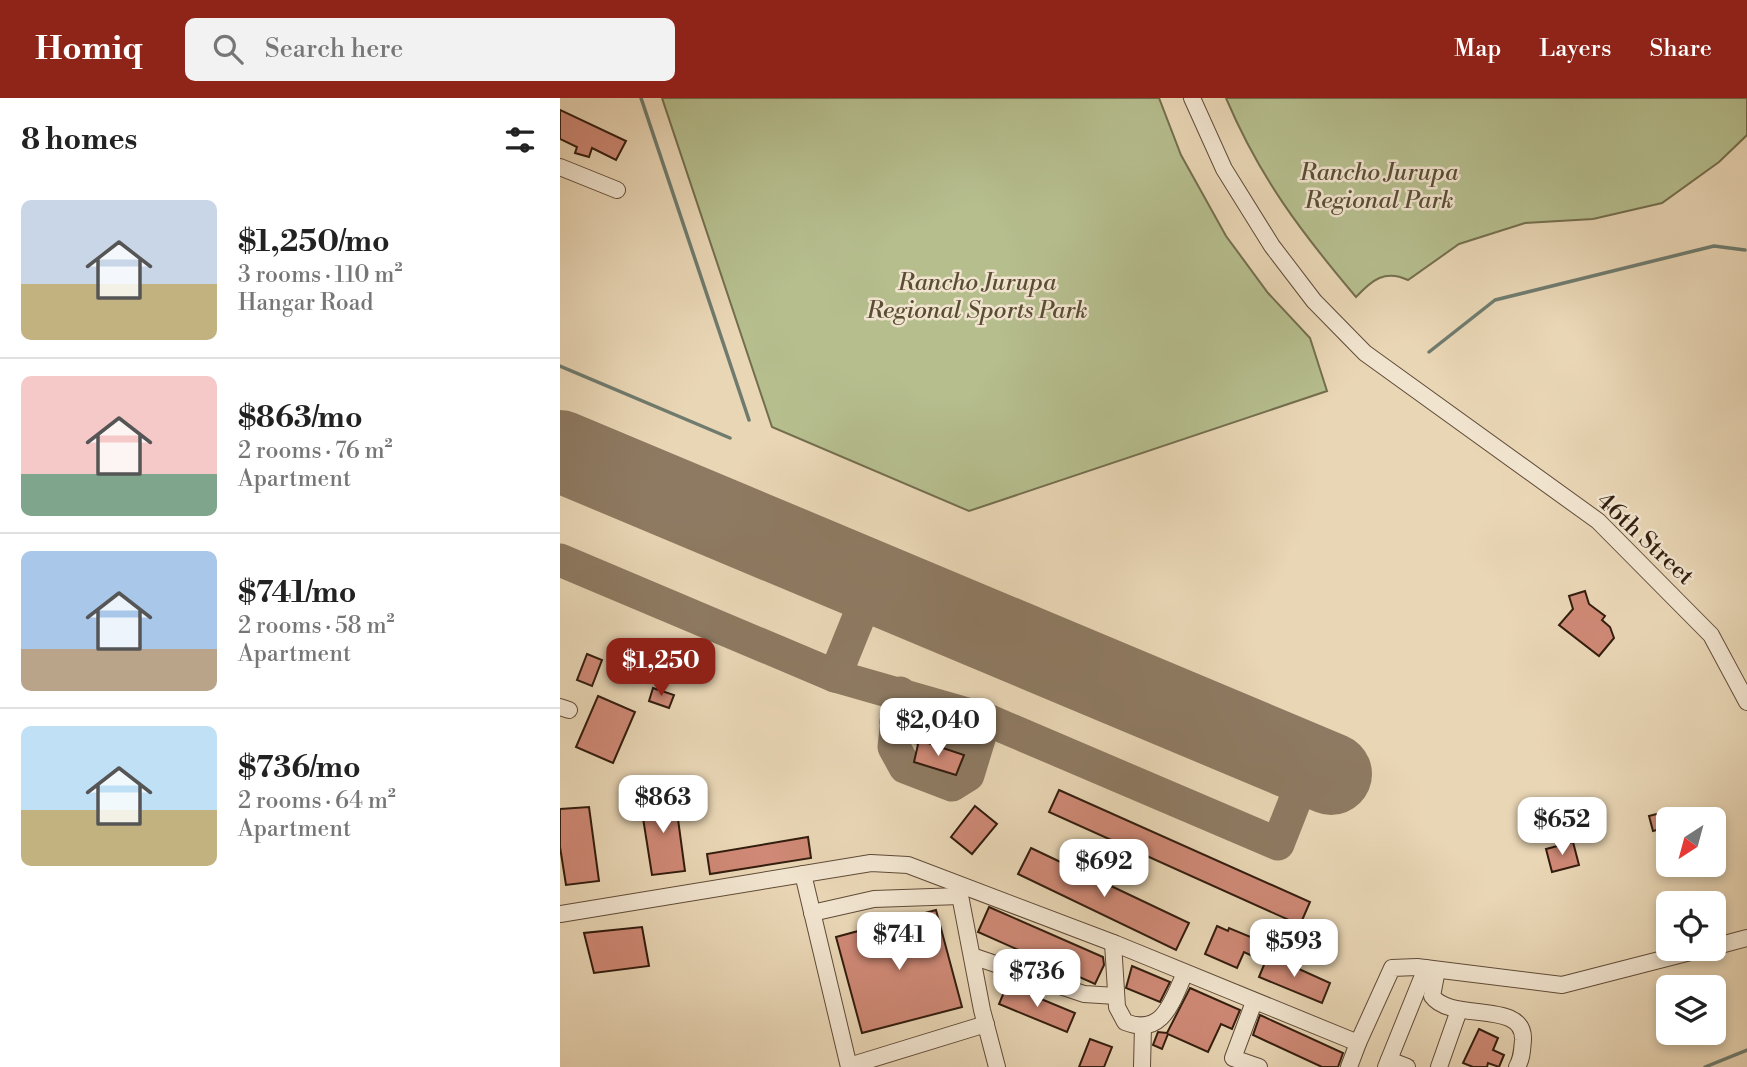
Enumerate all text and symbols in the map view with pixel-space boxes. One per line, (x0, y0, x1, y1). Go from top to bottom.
search box (185, 18, 675, 81)
text: Homiq (35, 29, 143, 70)
icon: search (209, 30, 247, 68)
text: Search here (265, 33, 403, 65)
text: Map (1454, 34, 1501, 64)
text: Layers (1539, 34, 1611, 64)
text: Share (1649, 34, 1712, 64)
text: 8 homes (21, 121, 137, 159)
icon: filters (501, 121, 539, 159)
park label: Rancho Jurupa Regional Park (1299, 158, 1459, 216)
text: $1,250/mo (238, 223, 390, 261)
icon: home (77, 228, 161, 312)
text: 3 rooms · 110 m² (238, 261, 402, 289)
park label: Rancho Jurupa Regional Sports Park (865, 268, 1088, 326)
text: Hangar Road (238, 289, 373, 317)
text: $863/mo (238, 399, 363, 437)
icon: home (77, 404, 161, 488)
text: 2 rooms · 76 m² (238, 437, 393, 465)
text: Apartment (238, 465, 351, 493)
street label: 46th Street (1590, 486, 1700, 592)
text: $741/mo (238, 574, 356, 612)
icon: home (77, 579, 161, 663)
text: 2 rooms · 58 m² (238, 612, 395, 640)
pin: $1,250 (604, 638, 718, 698)
text: Apartment (238, 640, 351, 668)
text: $1,250 (622, 647, 700, 675)
pin: $2,040 (881, 698, 995, 758)
text: $2,040 (896, 707, 980, 735)
text: $736/mo (238, 749, 361, 787)
icon: home (77, 754, 161, 838)
pin: $863 (622, 776, 704, 835)
text: $863 (635, 784, 691, 812)
text: 2 rooms · 64 m² (238, 787, 396, 815)
pin: $652 (1521, 798, 1603, 857)
text: $652 (1534, 806, 1590, 834)
north arrow (1656, 807, 1726, 877)
map controls (1656, 807, 1726, 1045)
text: Apartment (238, 815, 351, 843)
pin: $692 (1063, 840, 1145, 899)
text: $692 (1075, 848, 1133, 876)
button: locate (1656, 891, 1726, 961)
pin: $741 (858, 912, 940, 972)
pin: $593 (1253, 920, 1335, 979)
text: $741 (873, 921, 925, 949)
text: $593 (1266, 928, 1322, 956)
pin: $736 (996, 950, 1078, 1009)
text: $736 (1009, 958, 1065, 986)
button: layers (1656, 975, 1726, 1045)

